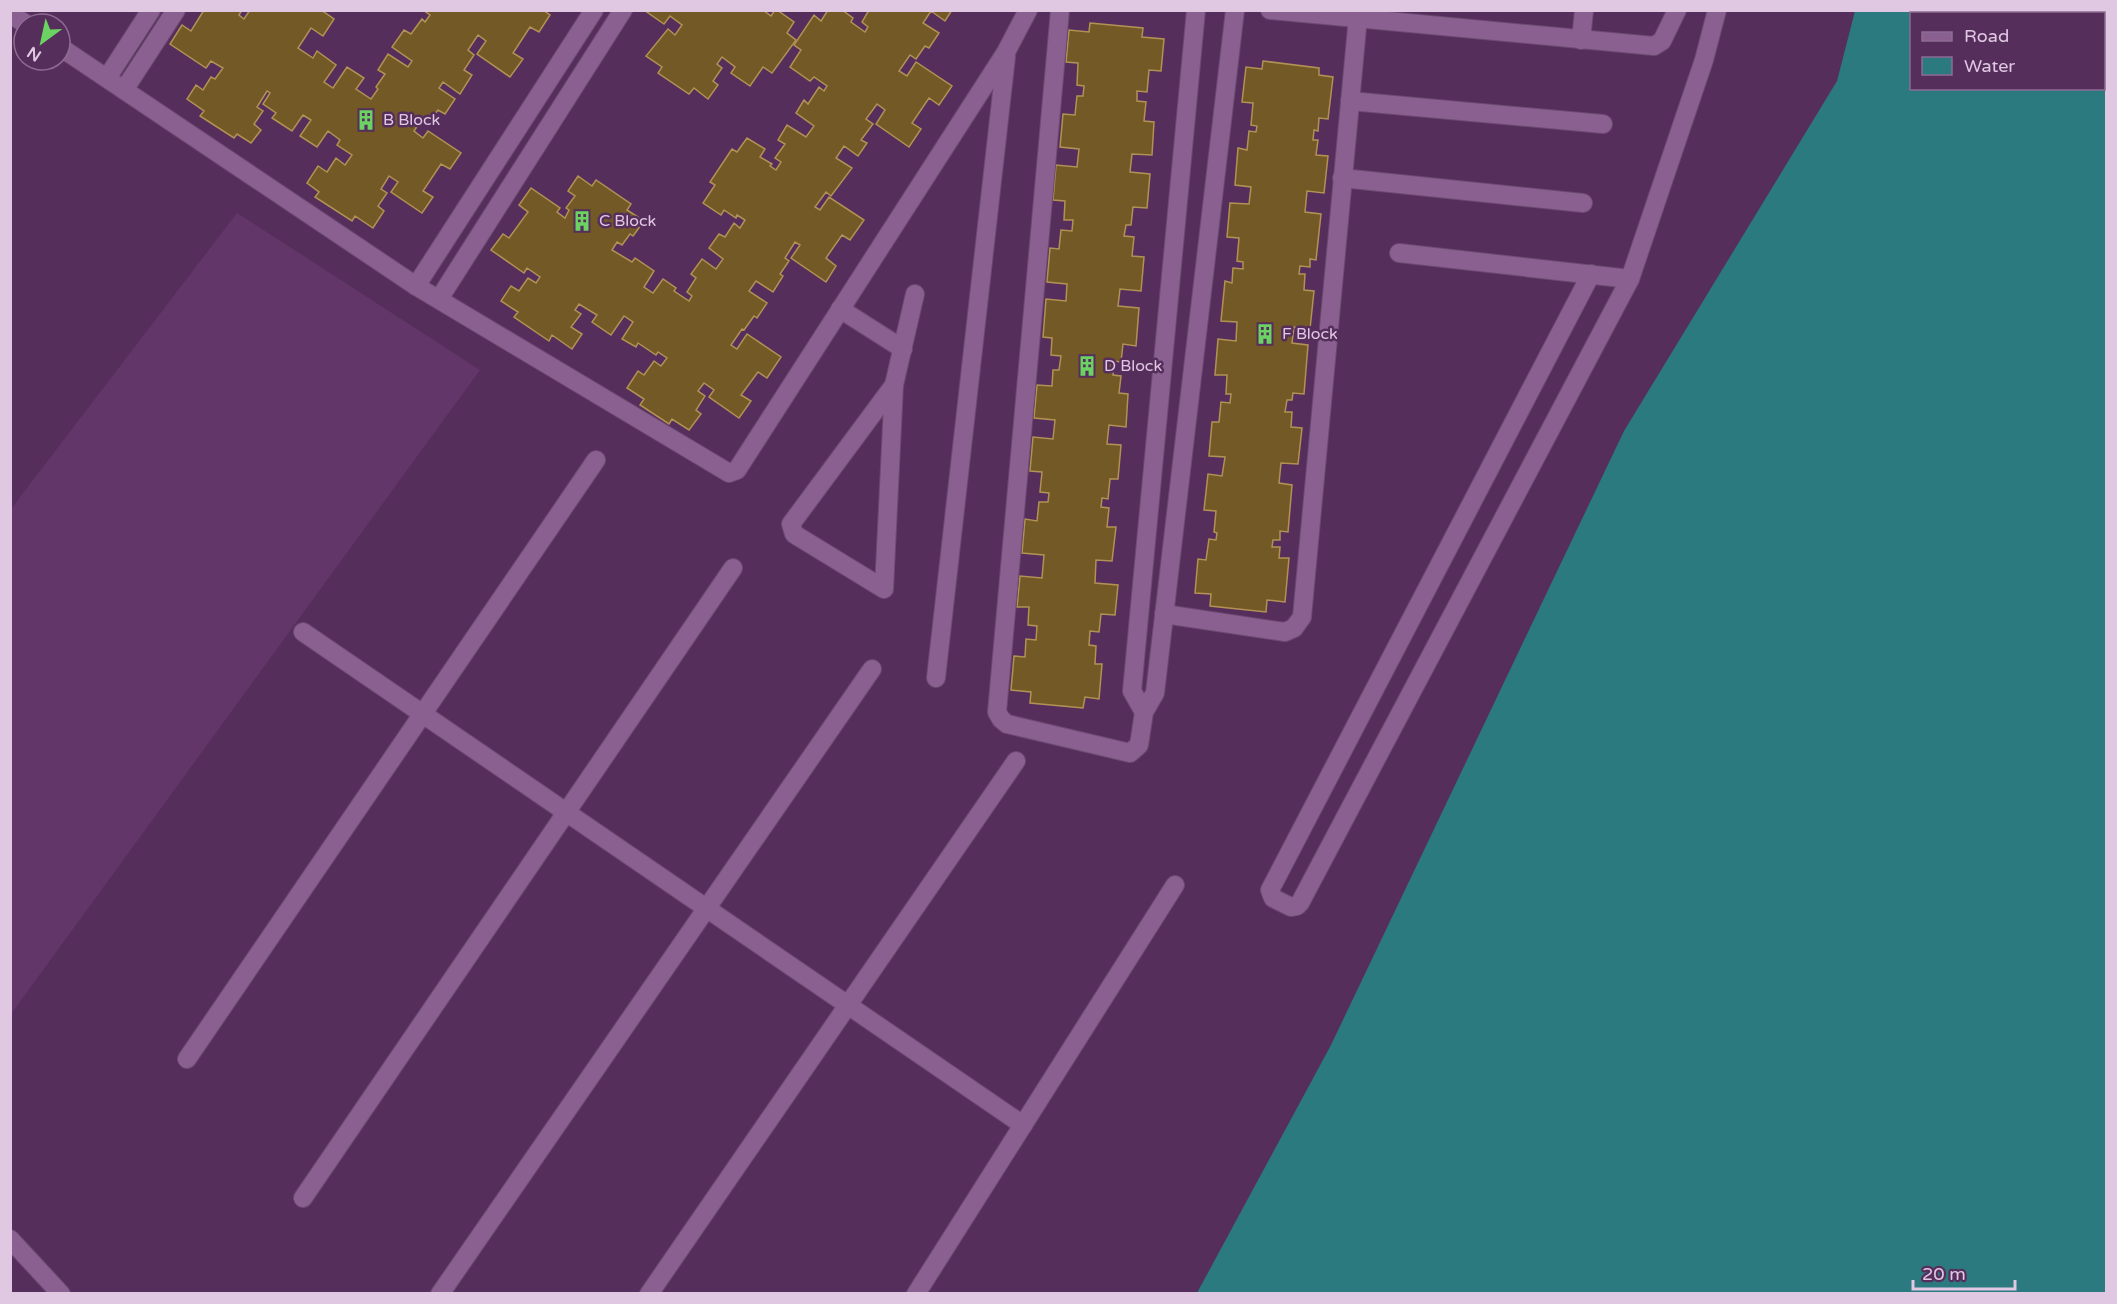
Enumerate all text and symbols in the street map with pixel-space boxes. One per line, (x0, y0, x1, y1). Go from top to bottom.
north arrow (12, 12, 72, 72)
legend (1910, 12, 2105, 90)
text: Road (1964, 25, 2009, 47)
text: N (24, 42, 45, 66)
text: Water (1964, 55, 2015, 77)
building icon: B Block (354, 108, 378, 132)
place label: B Block (383, 110, 440, 130)
building icon: C Block (570, 209, 594, 233)
place label: C Block (599, 211, 656, 231)
building icon: F Block (1253, 322, 1277, 346)
place label: F Block (1282, 324, 1338, 344)
building icon: D Block (1075, 354, 1099, 378)
place label: D Block (1104, 356, 1162, 376)
scale bar (1913, 1253, 2015, 1291)
text: 20 m (1922, 1263, 1966, 1285)

